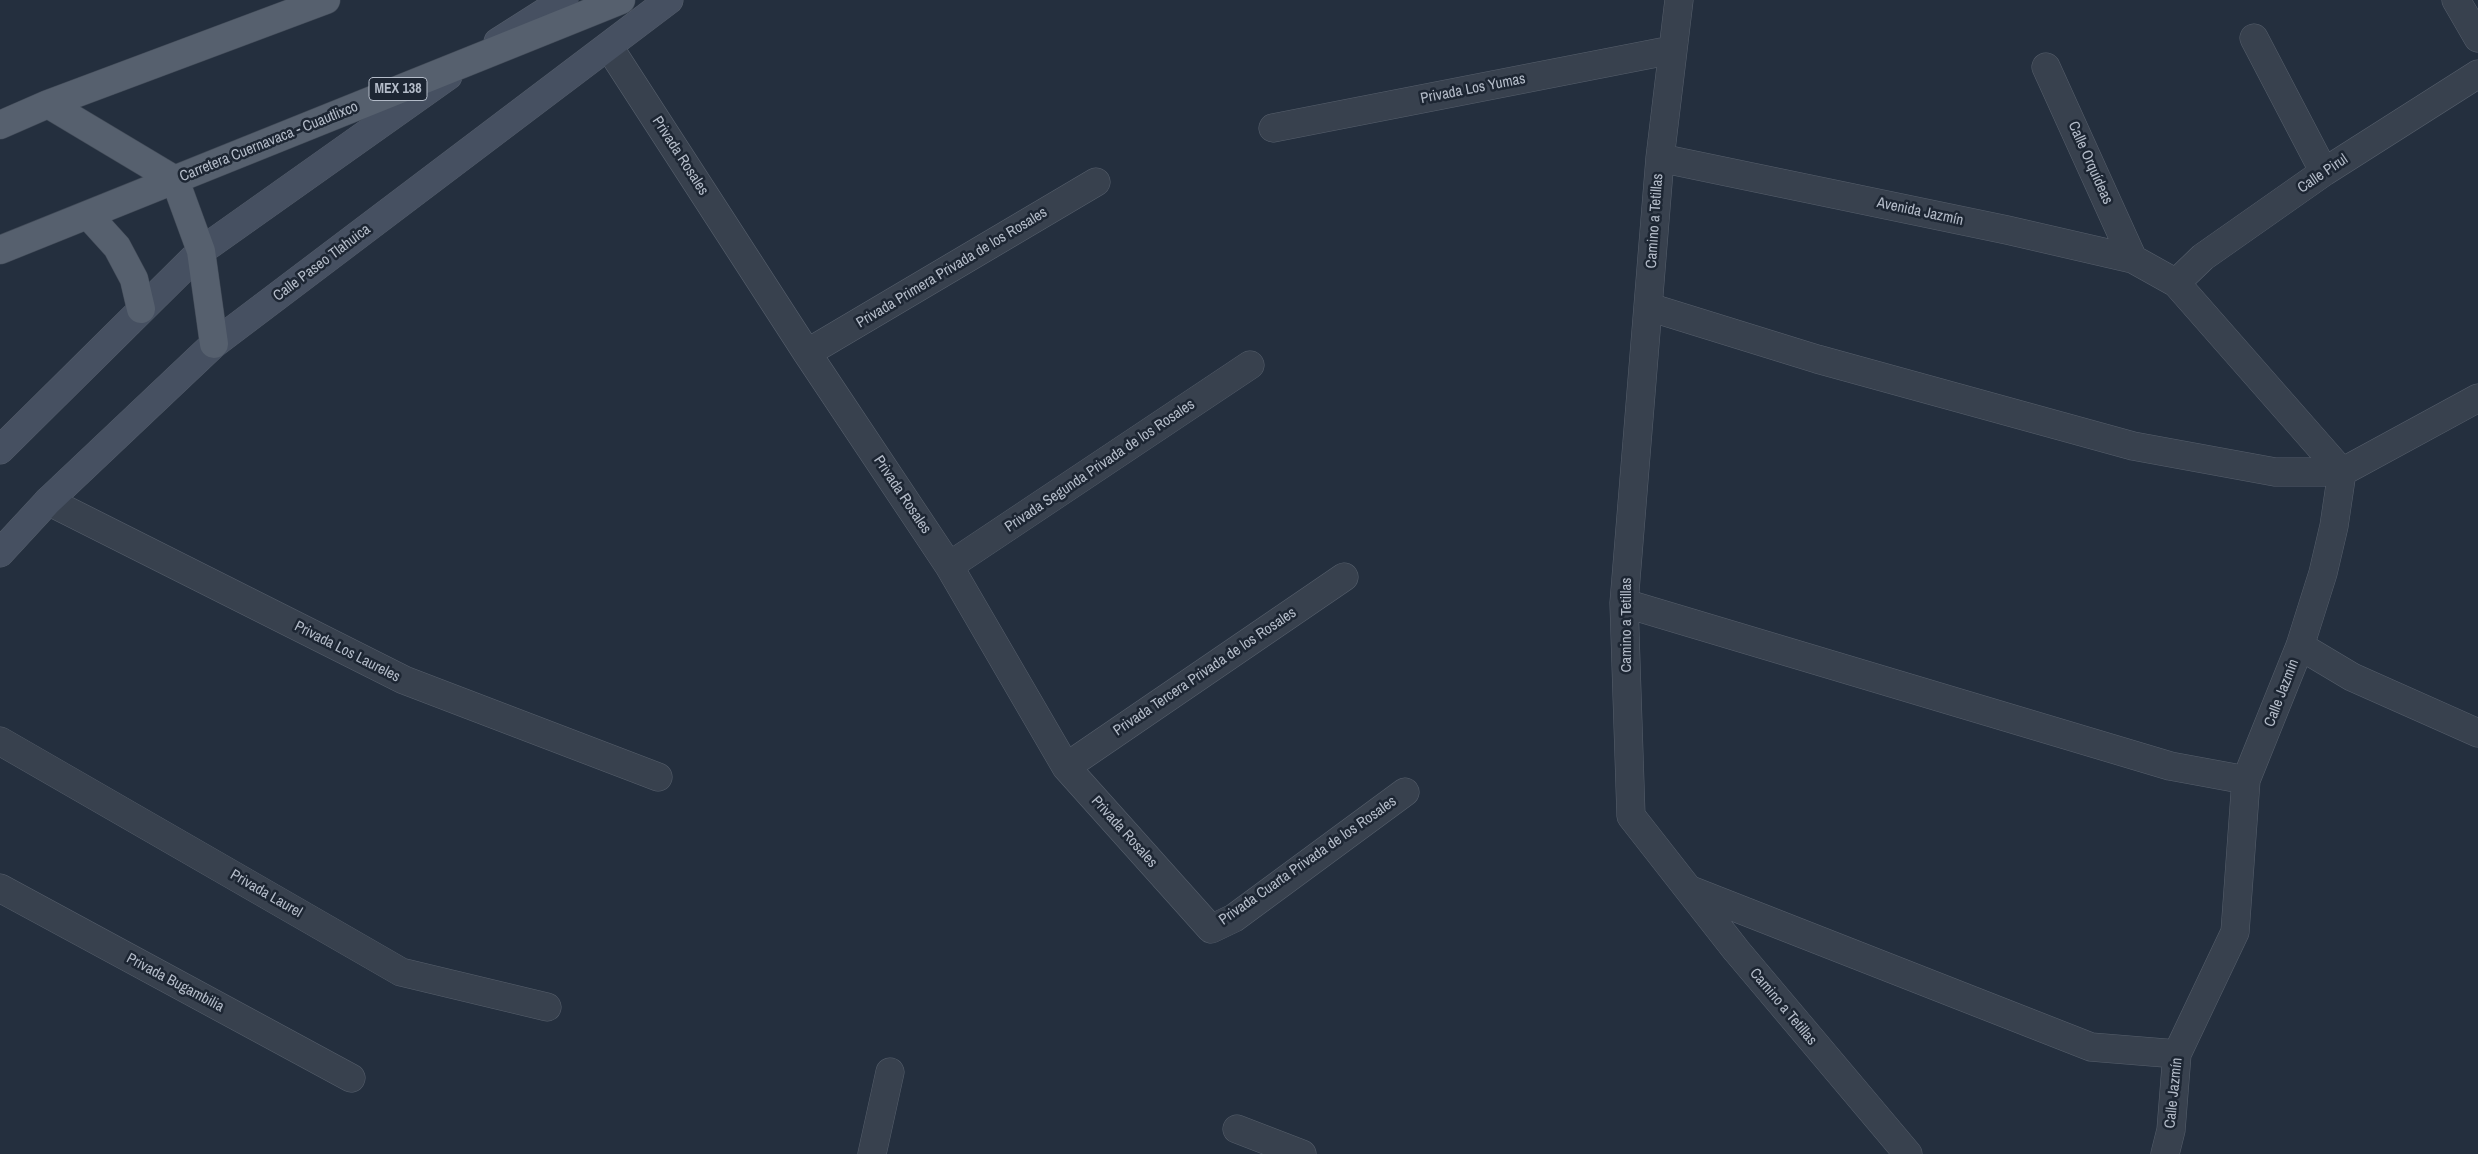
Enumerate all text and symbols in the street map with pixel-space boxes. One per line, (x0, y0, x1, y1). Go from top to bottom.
street label: Privada Los Yumas (1419, 70, 1527, 108)
road number: MEX 138 (369, 78, 427, 100)
street label: Carretera Cuernavaca - Cuautlixco (177, 98, 361, 186)
street label: Privada Rosales (648, 113, 712, 199)
street label: Calle Orquídeas (2064, 119, 2116, 207)
street label: Calle Pirul (2294, 151, 2352, 197)
street label: Camino a Tetillas (1643, 173, 1667, 269)
street label: Avenida Jazmín (1875, 194, 1965, 230)
street label: Privada Primera Privada de los Rosales (853, 204, 1051, 332)
street label: Calle Paseo Tlahuica (270, 221, 374, 305)
street label: Privada Segunda Privada de los Rosales (1002, 396, 1198, 536)
street label: Privada Rosales (869, 453, 935, 537)
street label: Camino a Tetillas (1618, 577, 1636, 673)
street label: Privada Tercera Privada de los Rosales (1110, 604, 1300, 740)
street label: Privada Los Laureles (291, 618, 403, 686)
street label: Calle Jazmín (2261, 657, 2303, 729)
street label: Privada Rosales (1087, 792, 1161, 872)
street label: Privada Cuarta Privada de los Rosales (1216, 793, 1400, 929)
street label: Privada Laurel (227, 866, 305, 922)
street label: Privada Bugambilia (123, 950, 227, 1016)
street label: Camino a Tetillas (1746, 965, 1820, 1049)
street label: Calle Jazmín (2161, 1057, 2187, 1129)

